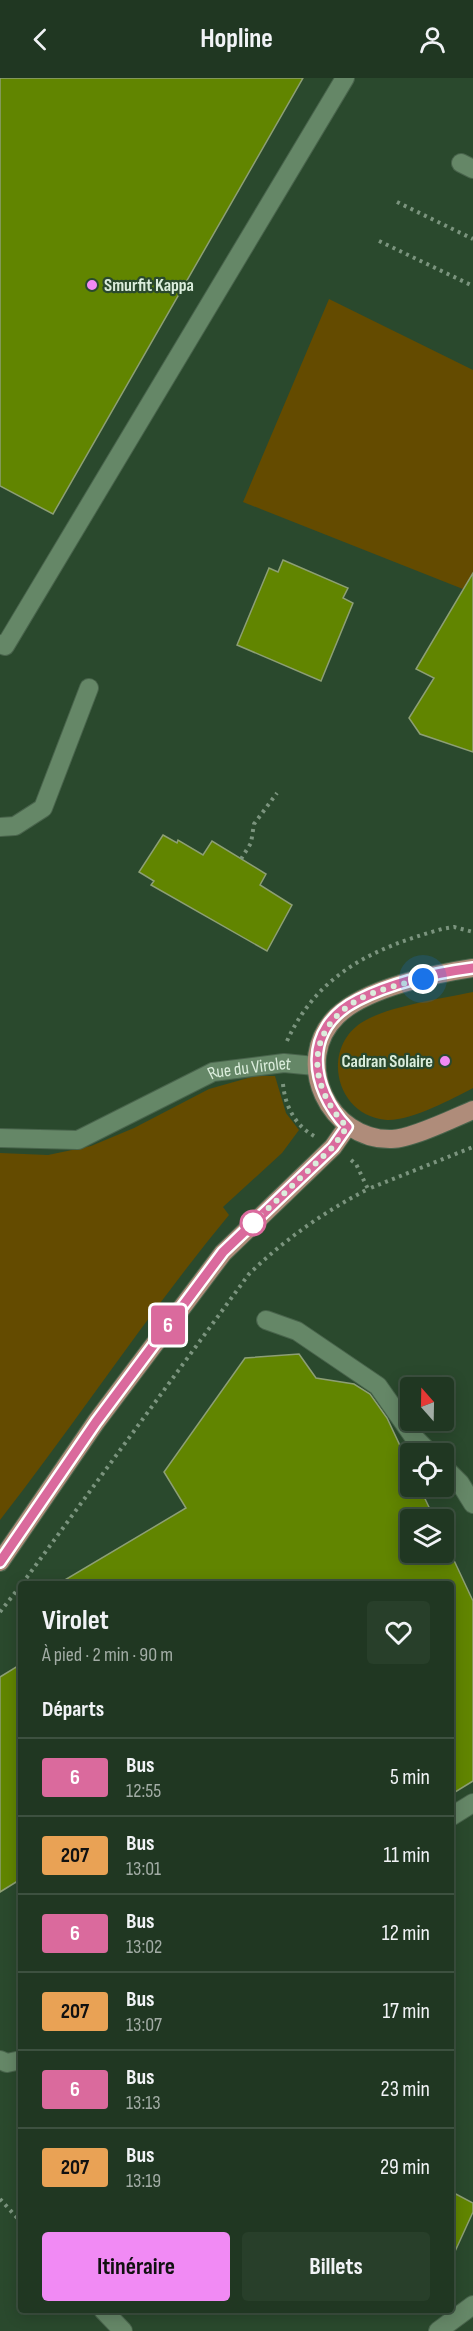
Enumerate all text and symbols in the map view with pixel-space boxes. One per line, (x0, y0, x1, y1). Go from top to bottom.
icon: back (24, 23, 57, 56)
text: Hopline (200, 23, 273, 55)
icon: person (416, 23, 449, 56)
place label: Smurfit Kappa (104, 275, 194, 296)
marker: Smurfit Kappa (85, 278, 99, 292)
your location (408, 964, 438, 994)
place label: Cadran Solaire (342, 1051, 433, 1072)
street label: Rue du Virolet (204, 1052, 293, 1084)
marker: Cadran Solaire (438, 1054, 452, 1068)
unlabelled marker (240, 1210, 266, 1236)
line badge: 6 (148, 1306, 188, 1344)
text: 6 (163, 1313, 173, 1338)
north arrow (400, 1377, 454, 1431)
map controls (400, 1377, 454, 1563)
button: locate (400, 1443, 454, 1497)
button: layers (400, 1509, 454, 1563)
button: heart (367, 1601, 430, 1664)
text: Virolet (42, 1604, 109, 1637)
text: À pied · 2 min · 90 m (42, 1643, 173, 1667)
text: Départs (42, 1696, 104, 1723)
text: Bus (126, 1752, 155, 1779)
text: 5 min (390, 1764, 430, 1791)
text: 6 (70, 1765, 80, 1790)
text: 12:55 (126, 1779, 161, 1803)
text: Bus (126, 1830, 155, 1857)
text: 11 min (383, 1842, 430, 1869)
text: 207 (61, 1843, 89, 1868)
text: 13:01 (126, 1857, 161, 1881)
text: Bus (126, 1908, 155, 1935)
text: 12 min (382, 1920, 430, 1947)
text: 6 (70, 1921, 80, 1946)
text: 13:02 (126, 1935, 162, 1959)
text: Bus (126, 1986, 155, 2013)
text: 17 min (382, 1998, 430, 2025)
text: 207 (61, 1999, 89, 2024)
text: 13:07 (126, 2013, 162, 2037)
text: Bus (126, 2064, 155, 2091)
text: 23 min (381, 2076, 430, 2103)
text: 6 (70, 2077, 80, 2102)
text: 13:13 (126, 2091, 161, 2115)
text: Bus (126, 2142, 155, 2169)
text: 29 min (380, 2154, 430, 2181)
text: 207 (61, 2155, 89, 2180)
text: 13:19 (126, 2169, 161, 2193)
button: Itinéraire (42, 2232, 230, 2301)
button: Billets (242, 2232, 430, 2301)

